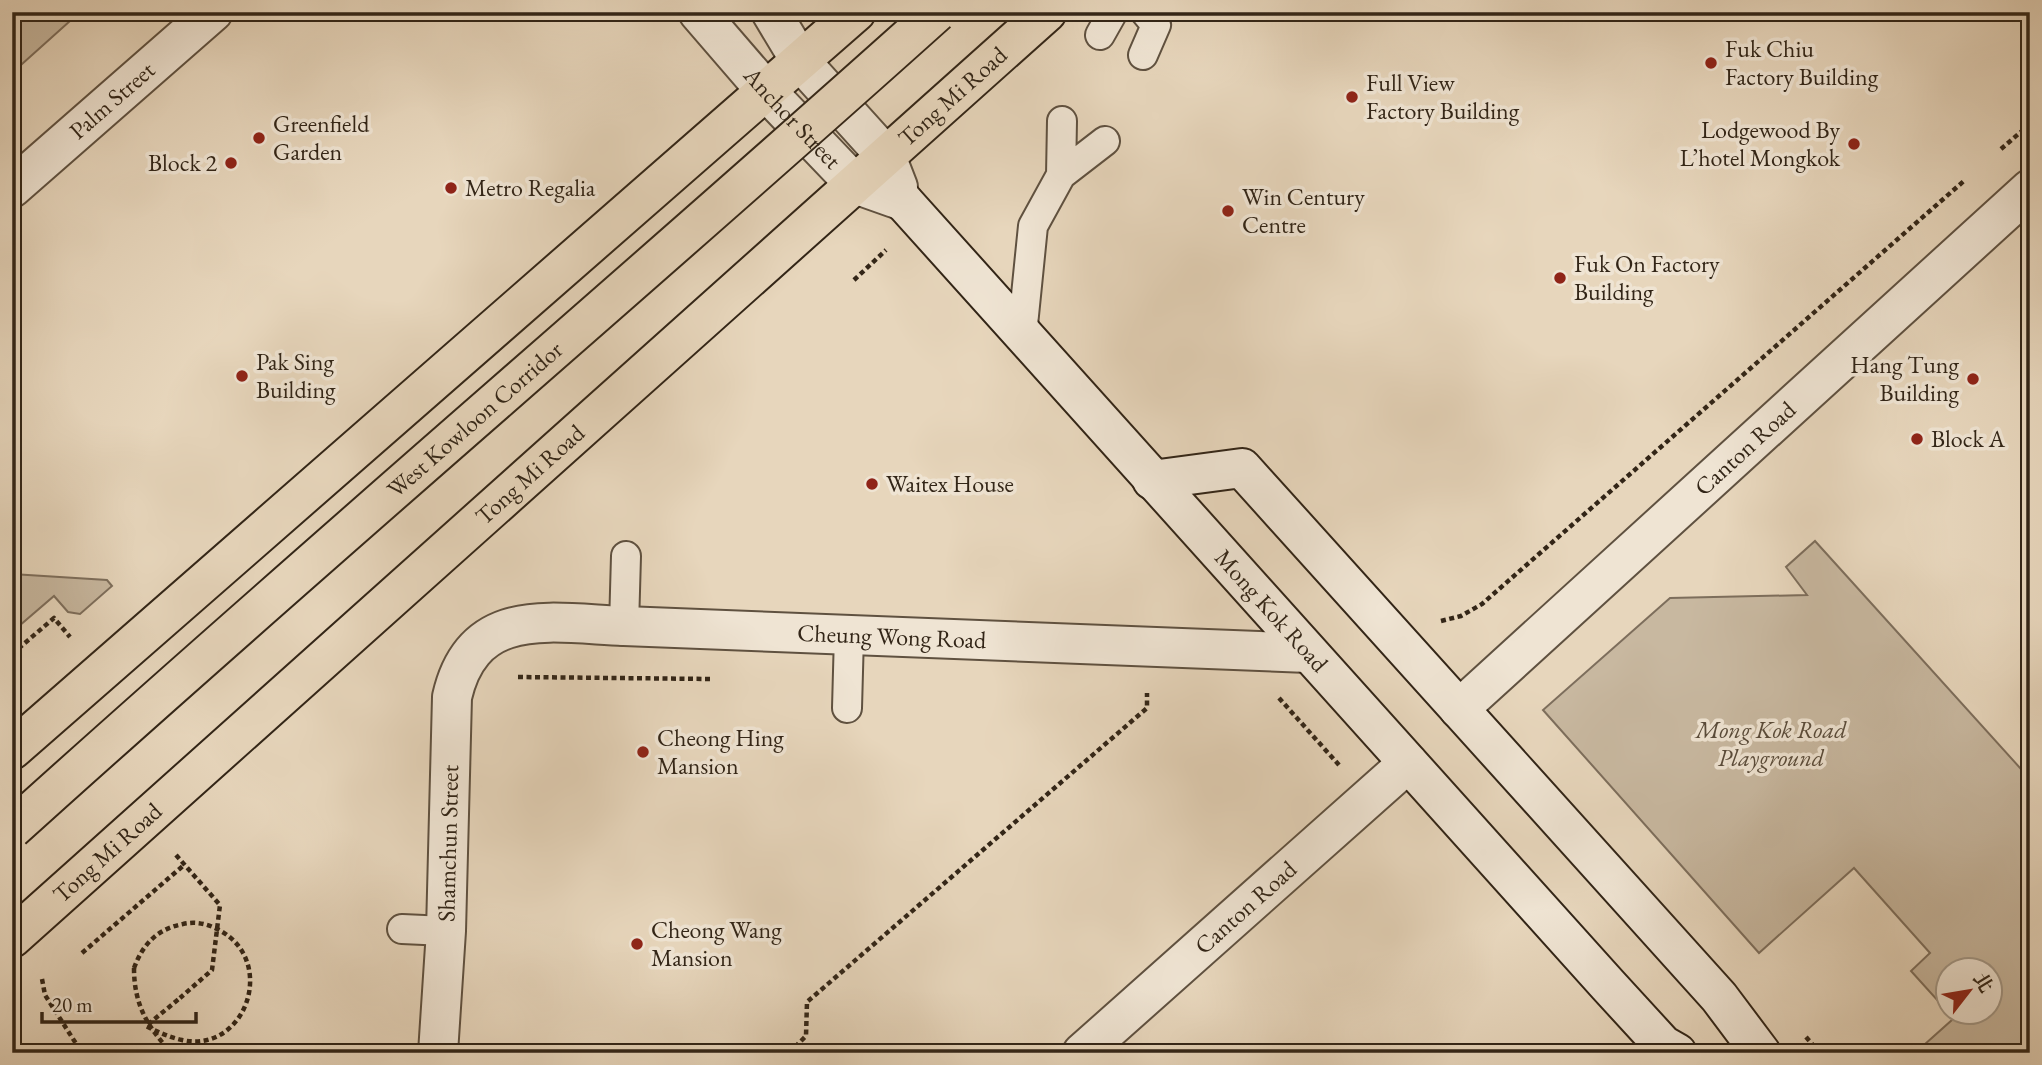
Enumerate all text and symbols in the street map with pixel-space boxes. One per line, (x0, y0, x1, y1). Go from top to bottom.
place label: Fuk Chiu Factory Building (1725, 33, 1879, 92)
street label: Tong Mi Road (891, 39, 1014, 153)
street label: Palm Street (63, 54, 161, 146)
marker: Fuk Chiu Factory Building (1703, 55, 1719, 71)
street label: Anchor Street (737, 59, 849, 176)
place label: Full View Factory Building (1366, 67, 1520, 126)
marker: Full View Factory Building (1344, 89, 1360, 105)
place label: Greenfield Garden (273, 108, 370, 167)
place label: Lodgewood By L’hotel Mongkok (1680, 114, 1841, 173)
marker: Greenfield Garden (251, 130, 267, 146)
marker: Lodgewood By L’hotel Mongkok (1846, 136, 1862, 152)
place label: Block 2 (148, 147, 217, 178)
marker: Block 2 (223, 155, 239, 171)
place label: Metro Regalia (465, 172, 596, 203)
marker: Metro Regalia (443, 180, 459, 196)
place label: Win Century Centre (1242, 181, 1365, 240)
marker: Win Century Centre (1220, 203, 1236, 219)
place label: Fuk On Factory Building (1574, 248, 1720, 307)
marker: Fuk On Factory Building (1552, 270, 1568, 286)
street label: West Kowloon Corridor (380, 334, 569, 504)
place label: Pak Sing Building (256, 346, 336, 405)
place label: Hang Tung Building (1850, 349, 1960, 408)
marker: Pak Sing Building (234, 368, 250, 384)
marker: Hang Tung Building (1965, 371, 1981, 387)
street label: Canton Road (1688, 393, 1803, 502)
street label: Tong Mi Road (469, 417, 591, 531)
place label: Block A (1931, 423, 2006, 454)
marker: Block A (1909, 431, 1925, 447)
place label: Waitex House (886, 468, 1014, 499)
marker: Waitex House (864, 476, 880, 492)
street label: Mong Kok Road (1208, 542, 1336, 679)
street label: Cheung Wong Road (797, 617, 988, 655)
park label: Mong Kok Road Playground (1693, 714, 1847, 773)
place label: Cheong Hing Mansion (657, 722, 784, 781)
marker: Cheong Hing Mansion (635, 744, 651, 760)
street label: Shamchun Street (430, 764, 465, 922)
street label: Tong Mi Road (46, 795, 169, 909)
street label: Canton Road (1188, 853, 1303, 961)
place label: Cheong Wang Mansion (651, 914, 782, 973)
marker: Cheong Wang Mansion (629, 936, 645, 952)
north arrow (1934, 956, 2004, 1026)
text: 北 (1968, 968, 1999, 997)
scale bar (42, 981, 196, 1025)
text: 20 m (52, 991, 93, 1018)

